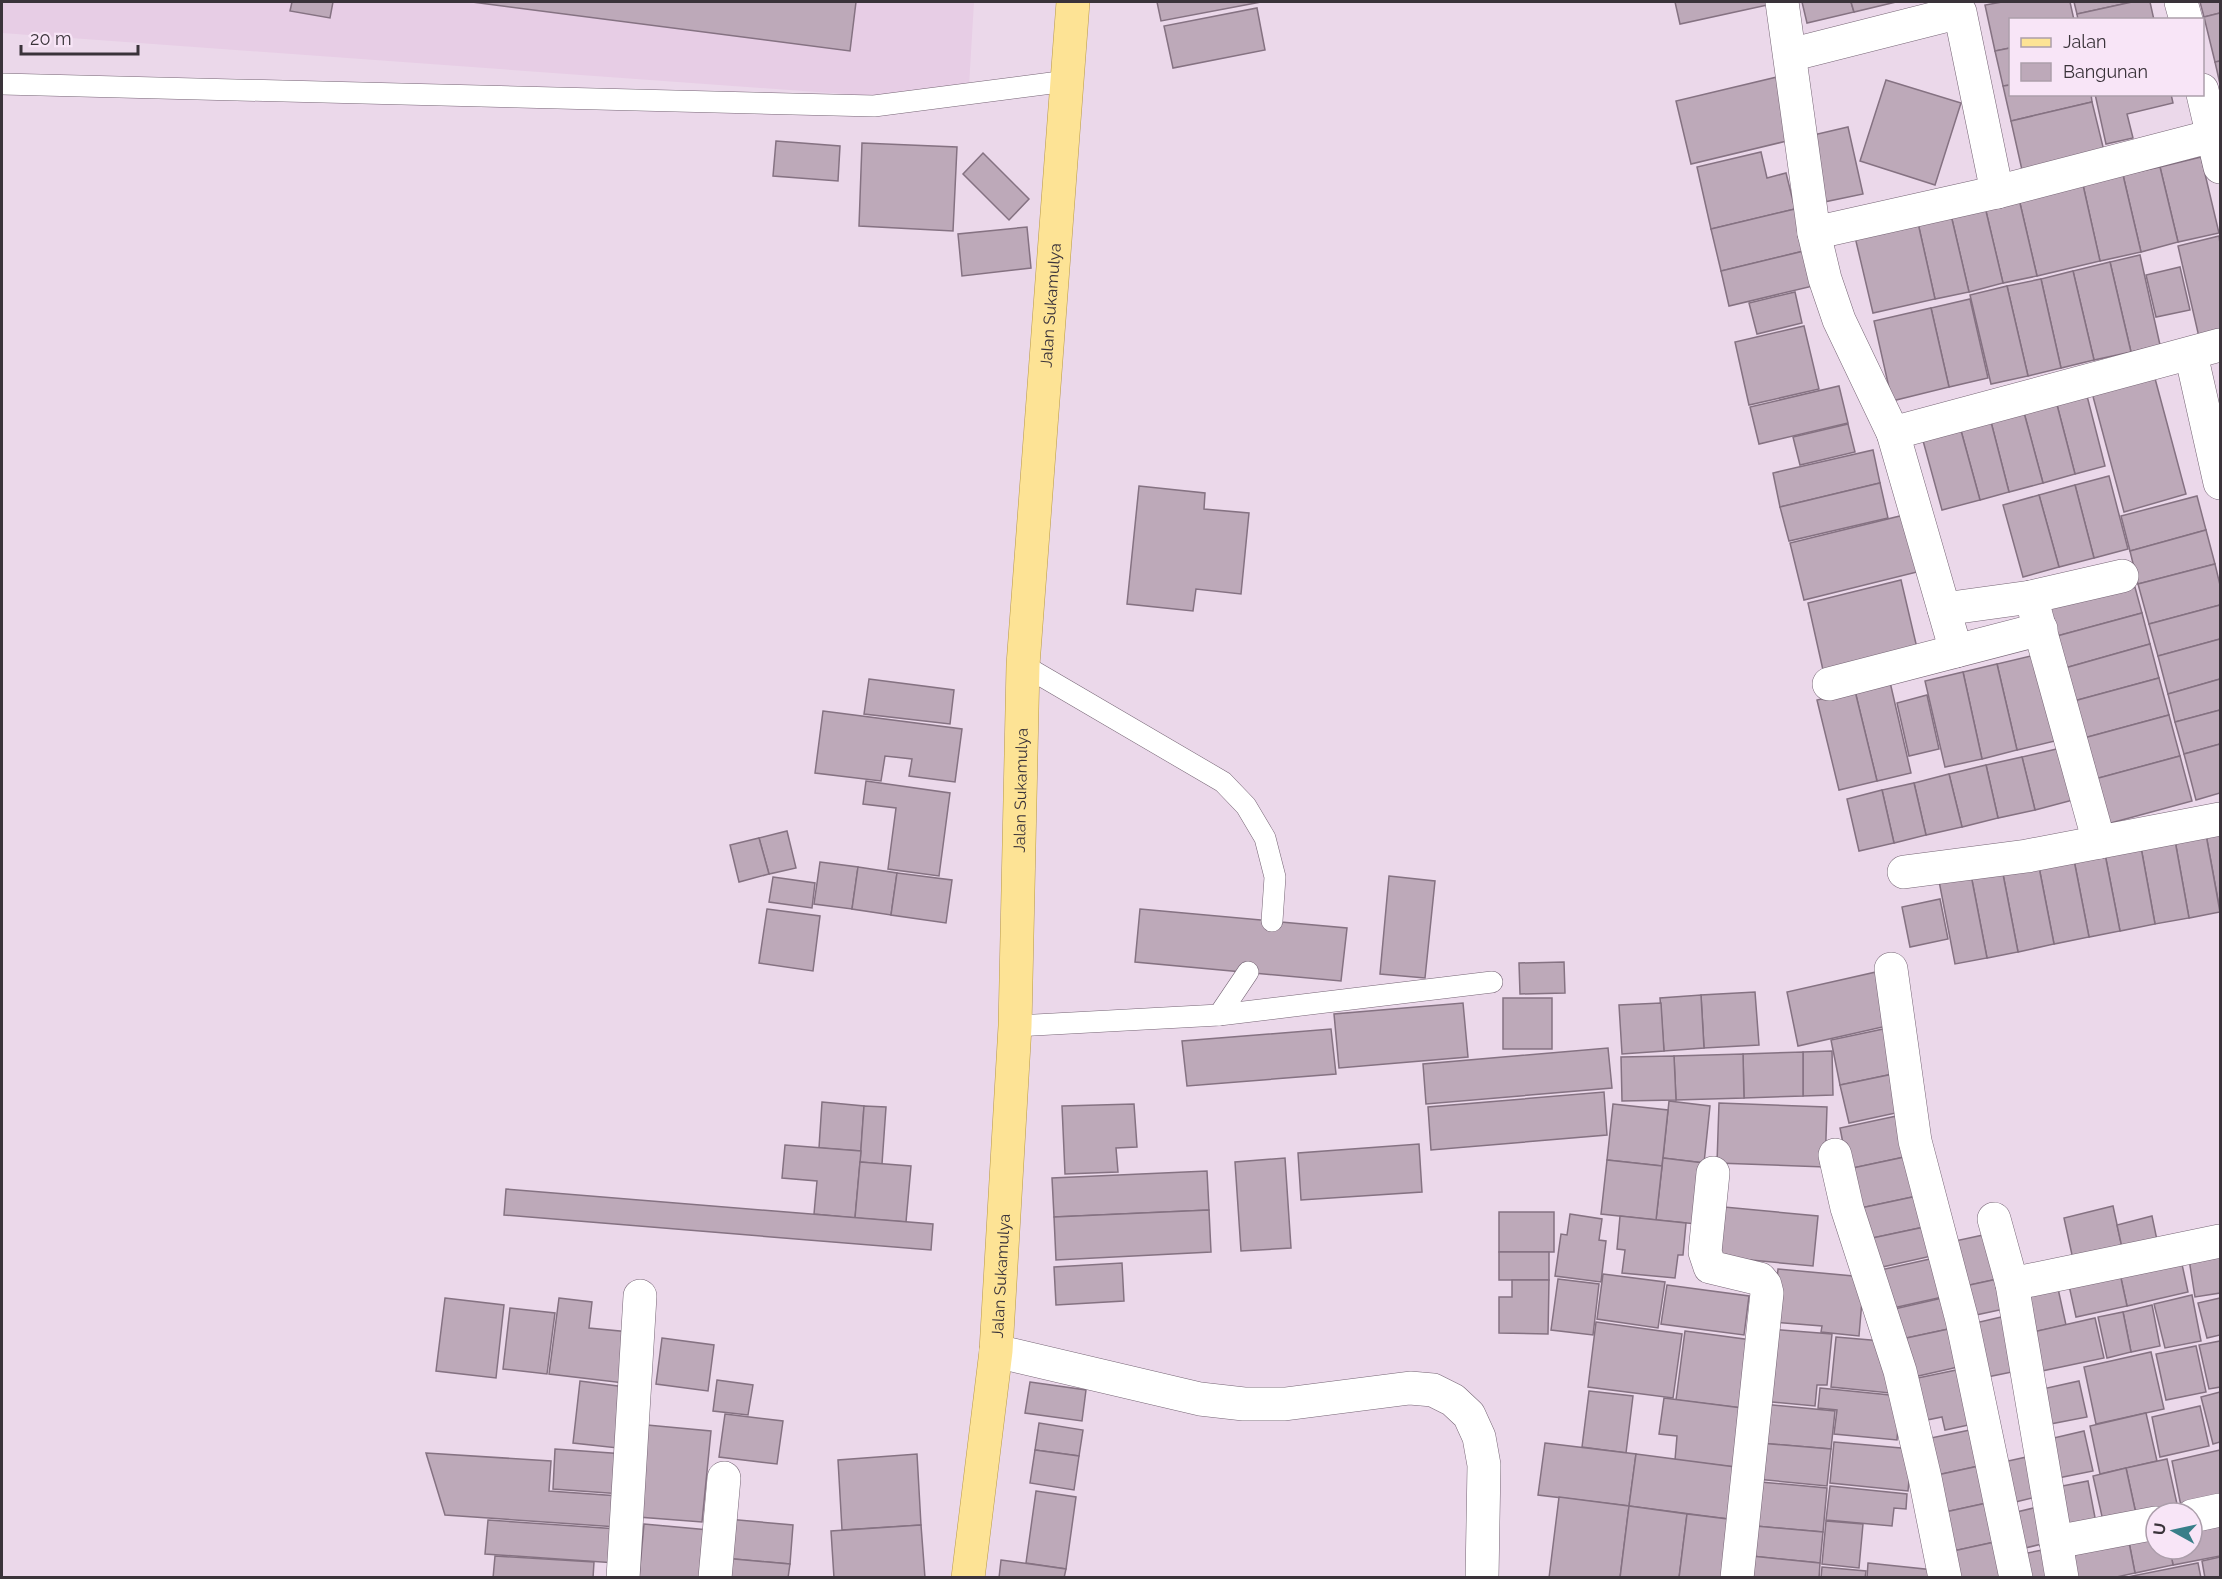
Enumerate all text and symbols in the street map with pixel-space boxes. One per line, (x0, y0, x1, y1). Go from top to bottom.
scale bar (21, 18, 138, 56)
legend (2009, 18, 2204, 96)
text: 20 m (30, 28, 72, 49)
text: Jalan (2063, 31, 2107, 52)
text: Bangunan (2063, 61, 2148, 82)
street label: Jalan Sukamulya (1036, 243, 1065, 368)
street label: Jalan Sukamulya (1010, 728, 1032, 853)
street label: Jalan Sukamulya (988, 1213, 1014, 1339)
north arrow (2144, 1501, 2204, 1561)
text: U (2149, 1522, 2170, 1536)

